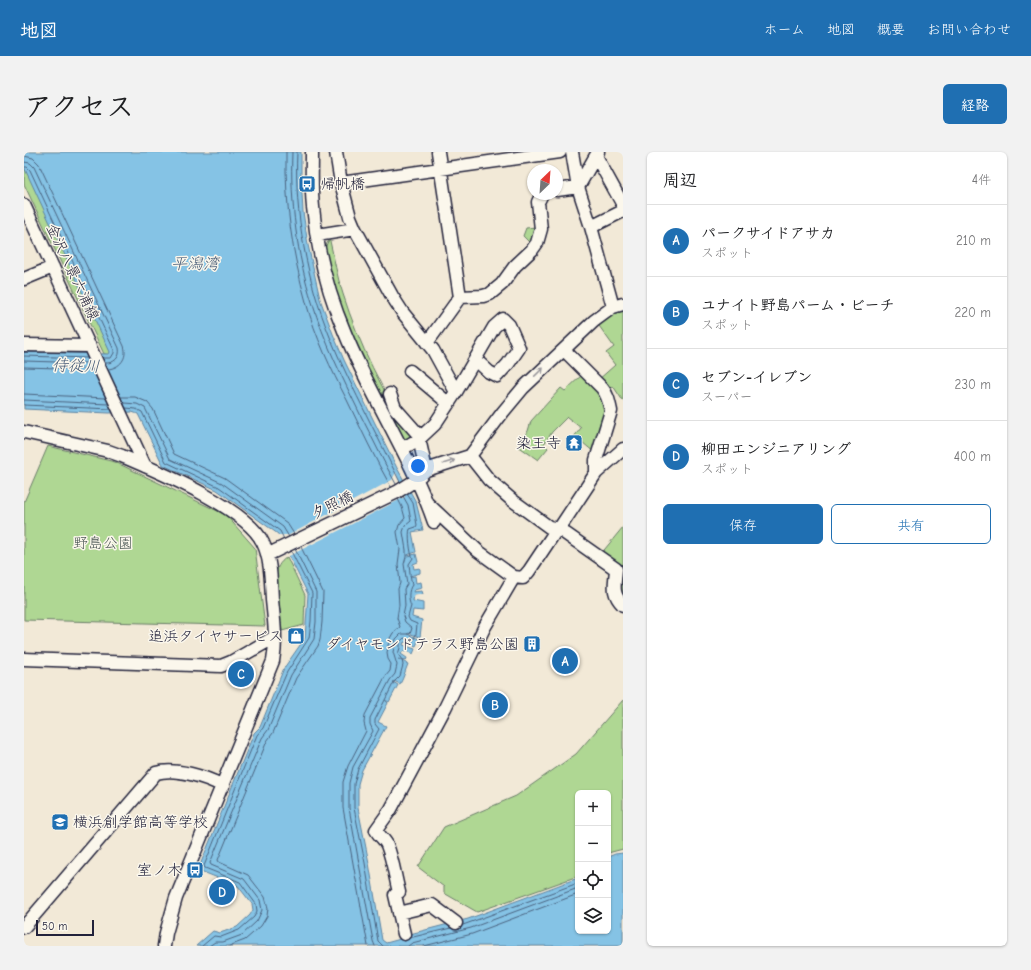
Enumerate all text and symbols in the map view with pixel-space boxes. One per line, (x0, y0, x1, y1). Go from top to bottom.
text: 地図 (20, 20, 58, 42)
text: ホーム (764, 21, 805, 38)
text: 地図 (827, 21, 855, 38)
text: 概要 (877, 21, 905, 38)
text: お問い合わせ (927, 21, 1011, 38)
button: 経路 (943, 84, 1007, 124)
text: アクセス (24, 91, 134, 123)
north arrow (527, 164, 563, 200)
text: 周辺 (663, 171, 697, 190)
text: 4件 (972, 172, 991, 187)
bus stop icon: 帰帆橋 (297, 174, 317, 194)
place label: 帰帆橋 (320, 175, 365, 193)
street label: 金沢八景六浦線 (43, 221, 103, 323)
text: パークサイドアサカ (701, 224, 835, 242)
text: A (672, 233, 680, 248)
text: 210 m (956, 233, 991, 248)
text: スポット (701, 245, 753, 260)
water label: 平潟湾 (171, 255, 221, 273)
text: ユナイト野島パーム・ビーチ (701, 296, 895, 314)
text: B (672, 305, 680, 320)
text: 220 m (954, 305, 991, 320)
text: スポット (701, 317, 753, 332)
water label: 侍従川 (52, 356, 100, 376)
one-way arrow (534, 368, 544, 377)
text: セブン-イレブン (701, 368, 812, 386)
text: C (672, 377, 680, 392)
text: 230 m (955, 377, 991, 392)
text: スーパー (701, 389, 752, 404)
temple icon: 染王寺 (564, 433, 584, 453)
place label: 染王寺 (516, 434, 561, 452)
text: 柳田エンジニアリング (701, 440, 851, 458)
text: D (672, 449, 680, 464)
text: 400 m (954, 449, 991, 464)
your location (408, 456, 428, 476)
one-way arrow (443, 458, 456, 465)
text: スポット (701, 461, 753, 476)
street label: 夕照橋 (308, 487, 356, 523)
button: 保存 (663, 504, 823, 544)
button: 共有 (831, 504, 991, 544)
park label: 野島公園 (73, 534, 133, 552)
shop icon: 追浜タイヤサービス (286, 626, 306, 646)
place label: 追浜タイヤサービス (149, 627, 283, 645)
building icon: ダイヤモンドテラス野島公園 (522, 634, 542, 654)
place label: ダイヤモンドテラス野島公園 (326, 635, 519, 653)
pin: A (552, 646, 578, 676)
pin: C (228, 659, 254, 689)
pin: B (482, 690, 508, 720)
map controls (575, 790, 611, 934)
button: + (575, 790, 611, 826)
school or university icon: 横浜創学館高等学校 (50, 812, 70, 832)
place label: 横浜創学館高等学校 (73, 813, 208, 831)
button: − (575, 826, 611, 862)
bus stop icon: 室ノ木 (185, 860, 205, 880)
place label: 室ノ木 (137, 861, 182, 879)
button: locate (575, 862, 611, 898)
pin: D (209, 877, 235, 907)
button: layers (575, 898, 611, 934)
scale bar (36, 918, 94, 937)
text: 50 m (42, 920, 67, 933)

